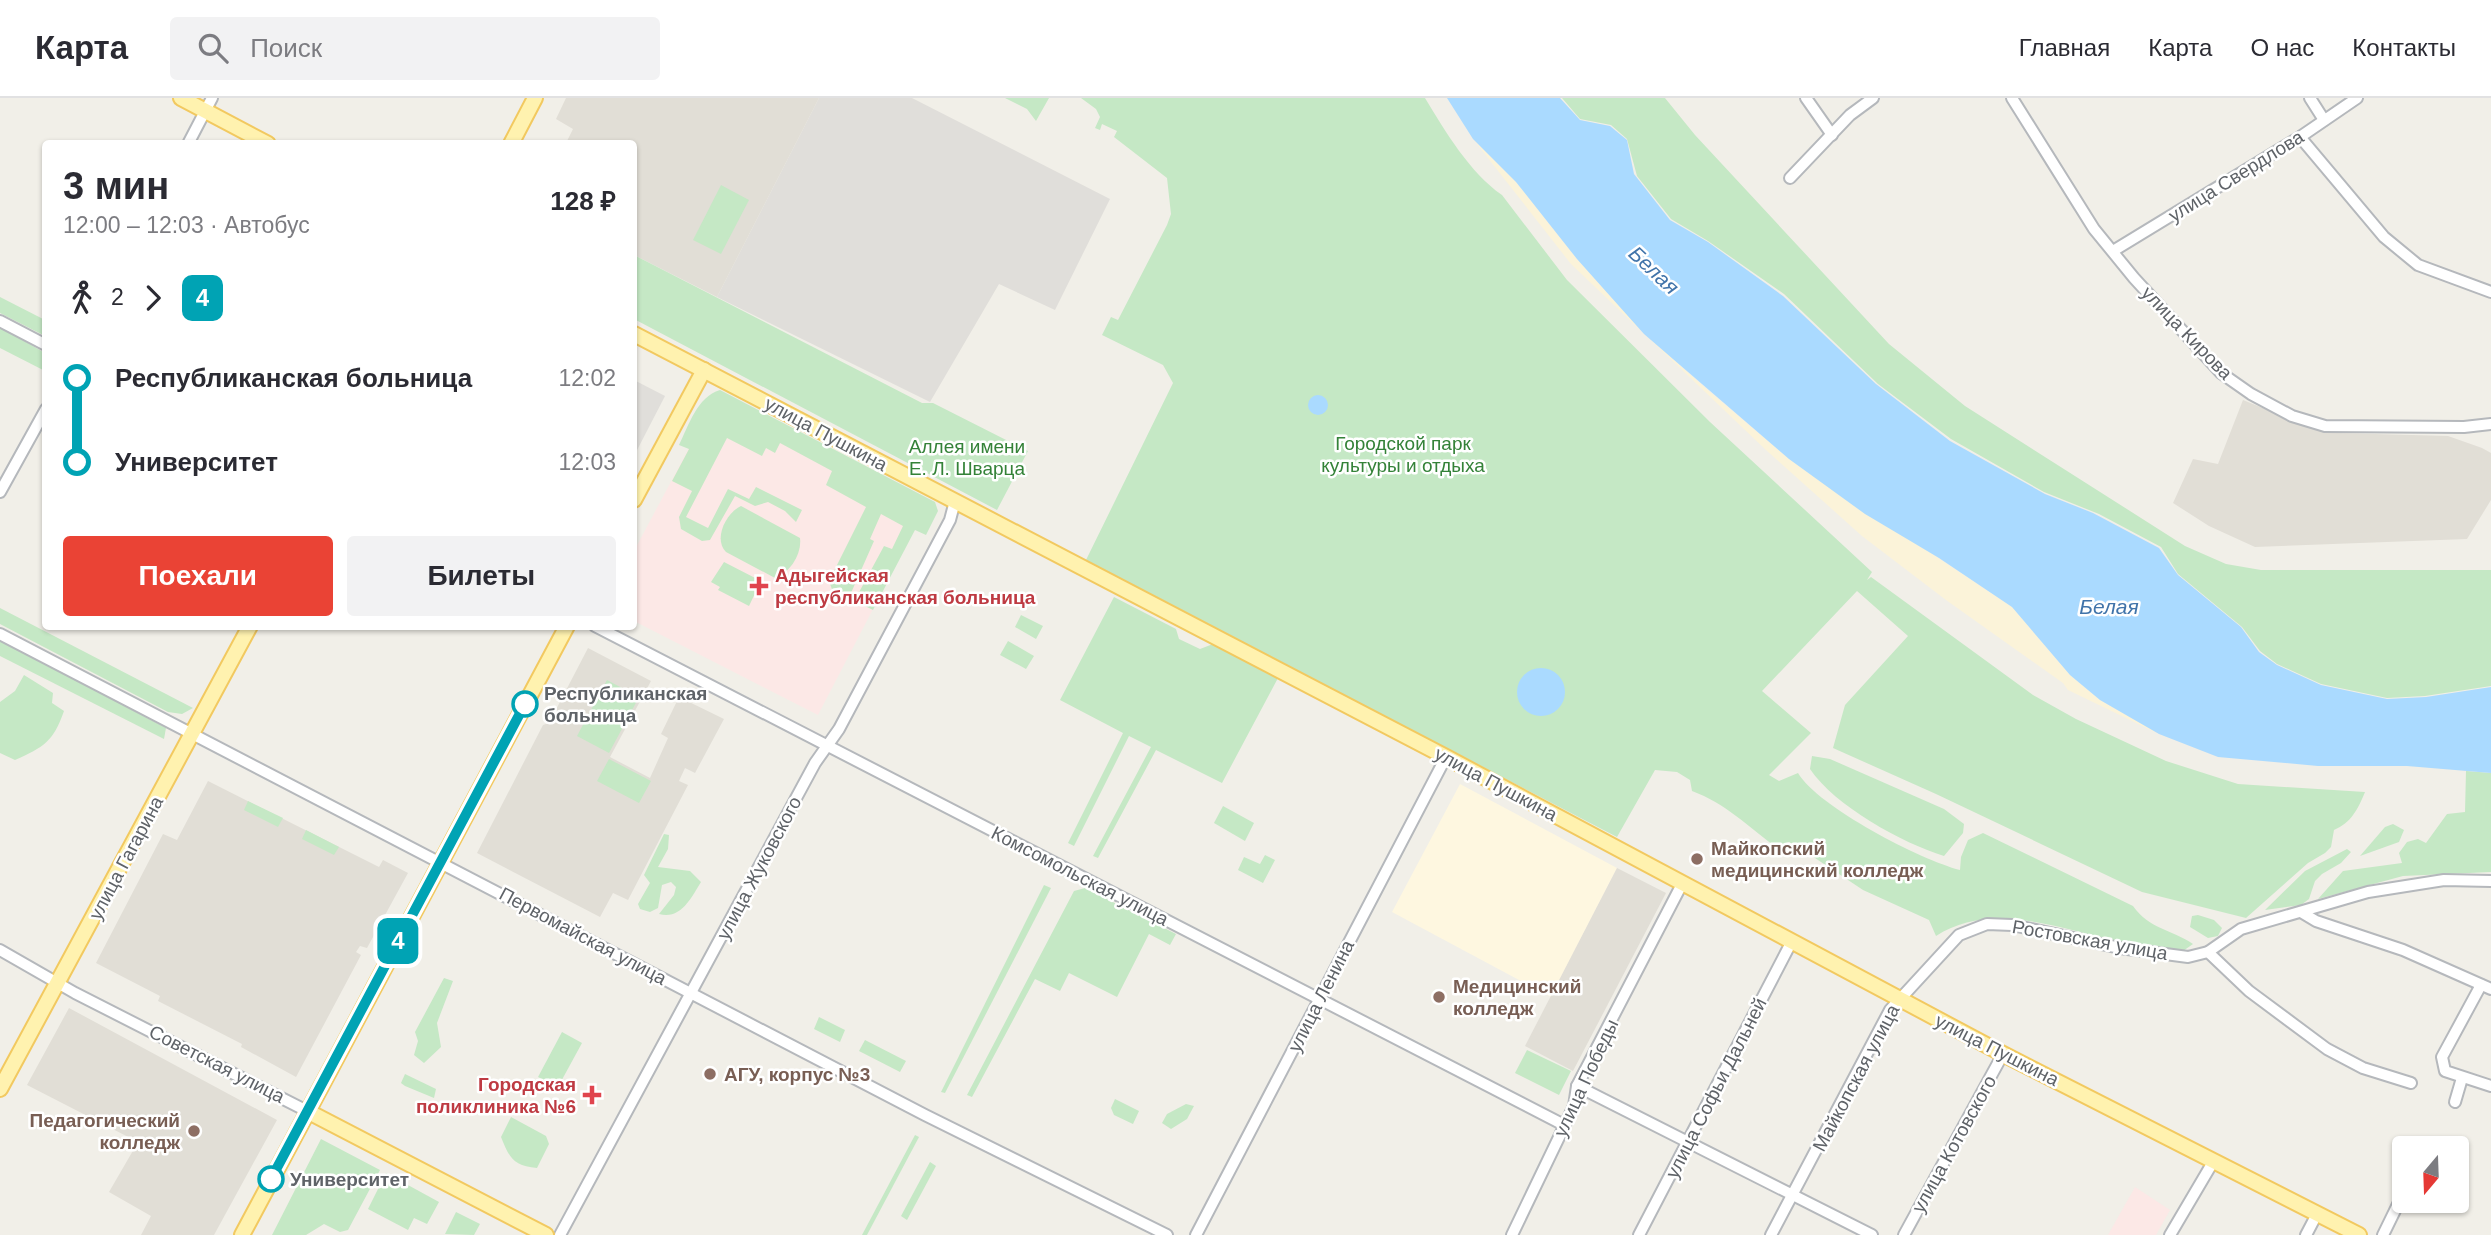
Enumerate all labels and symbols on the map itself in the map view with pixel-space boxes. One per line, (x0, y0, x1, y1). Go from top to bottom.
street label: улица Свердлова (2165, 126, 2308, 226)
water label: Белая (1624, 241, 1684, 299)
street label: улица Кирова (2137, 282, 2237, 384)
street label: улица Пушкина (761, 393, 891, 475)
park label: Городской парк культуры и отдыха (1321, 433, 1485, 476)
park label: Аллея имени Е. Л. Шварца (909, 436, 1025, 479)
place label: Адыгейская республиканская больница (775, 565, 1036, 608)
marker: Адыгейская республиканская больница (749, 576, 769, 596)
water label: Белая (2079, 595, 2139, 618)
place label: Республиканская больница (544, 683, 707, 726)
marker: Республиканская больница (512, 691, 538, 717)
street label: улица Пушкина (1431, 743, 1561, 825)
street label: улица Гагарина (85, 792, 168, 923)
street label: улица Жуковского (712, 793, 806, 943)
street label: Комсомольская улица (988, 822, 1172, 930)
place label: Майкопский медицинский колледж (1711, 838, 1924, 881)
marker: Майкопский медицинский колледж (1689, 851, 1705, 867)
street label: Первомайская улица (496, 883, 670, 989)
street label: Ростовская улица (2011, 916, 2170, 964)
line badge: 4 (375, 918, 421, 964)
street label: улица Ленина (1284, 936, 1358, 1055)
place label: Медицинский колледж (1453, 976, 1581, 1019)
marker: Медицинский колледж (1431, 989, 1447, 1005)
street label: улица Софьи Дальней (1661, 994, 1771, 1182)
street label: Майкопская улица (1808, 1001, 1904, 1155)
street label: улица Пушкина (1932, 1010, 2063, 1090)
street label: улица Победы (1550, 1016, 1622, 1140)
street label: Советская улица (146, 1021, 289, 1107)
place label: АГУ, корпус №3 (724, 1064, 870, 1085)
marker: АГУ, корпус №3 (702, 1066, 718, 1082)
street label: улица Котовского (1908, 1072, 2000, 1216)
place label: Городская поликлиника №6 (416, 1074, 576, 1117)
marker: Городская поликлиника №6 (582, 1085, 602, 1105)
place label: Педагогический колледж (30, 1110, 181, 1153)
marker: Педагогический колледж (186, 1123, 202, 1139)
north arrow (2392, 1136, 2469, 1213)
marker: Университет (258, 1166, 284, 1192)
place label: Университет (290, 1169, 409, 1190)

